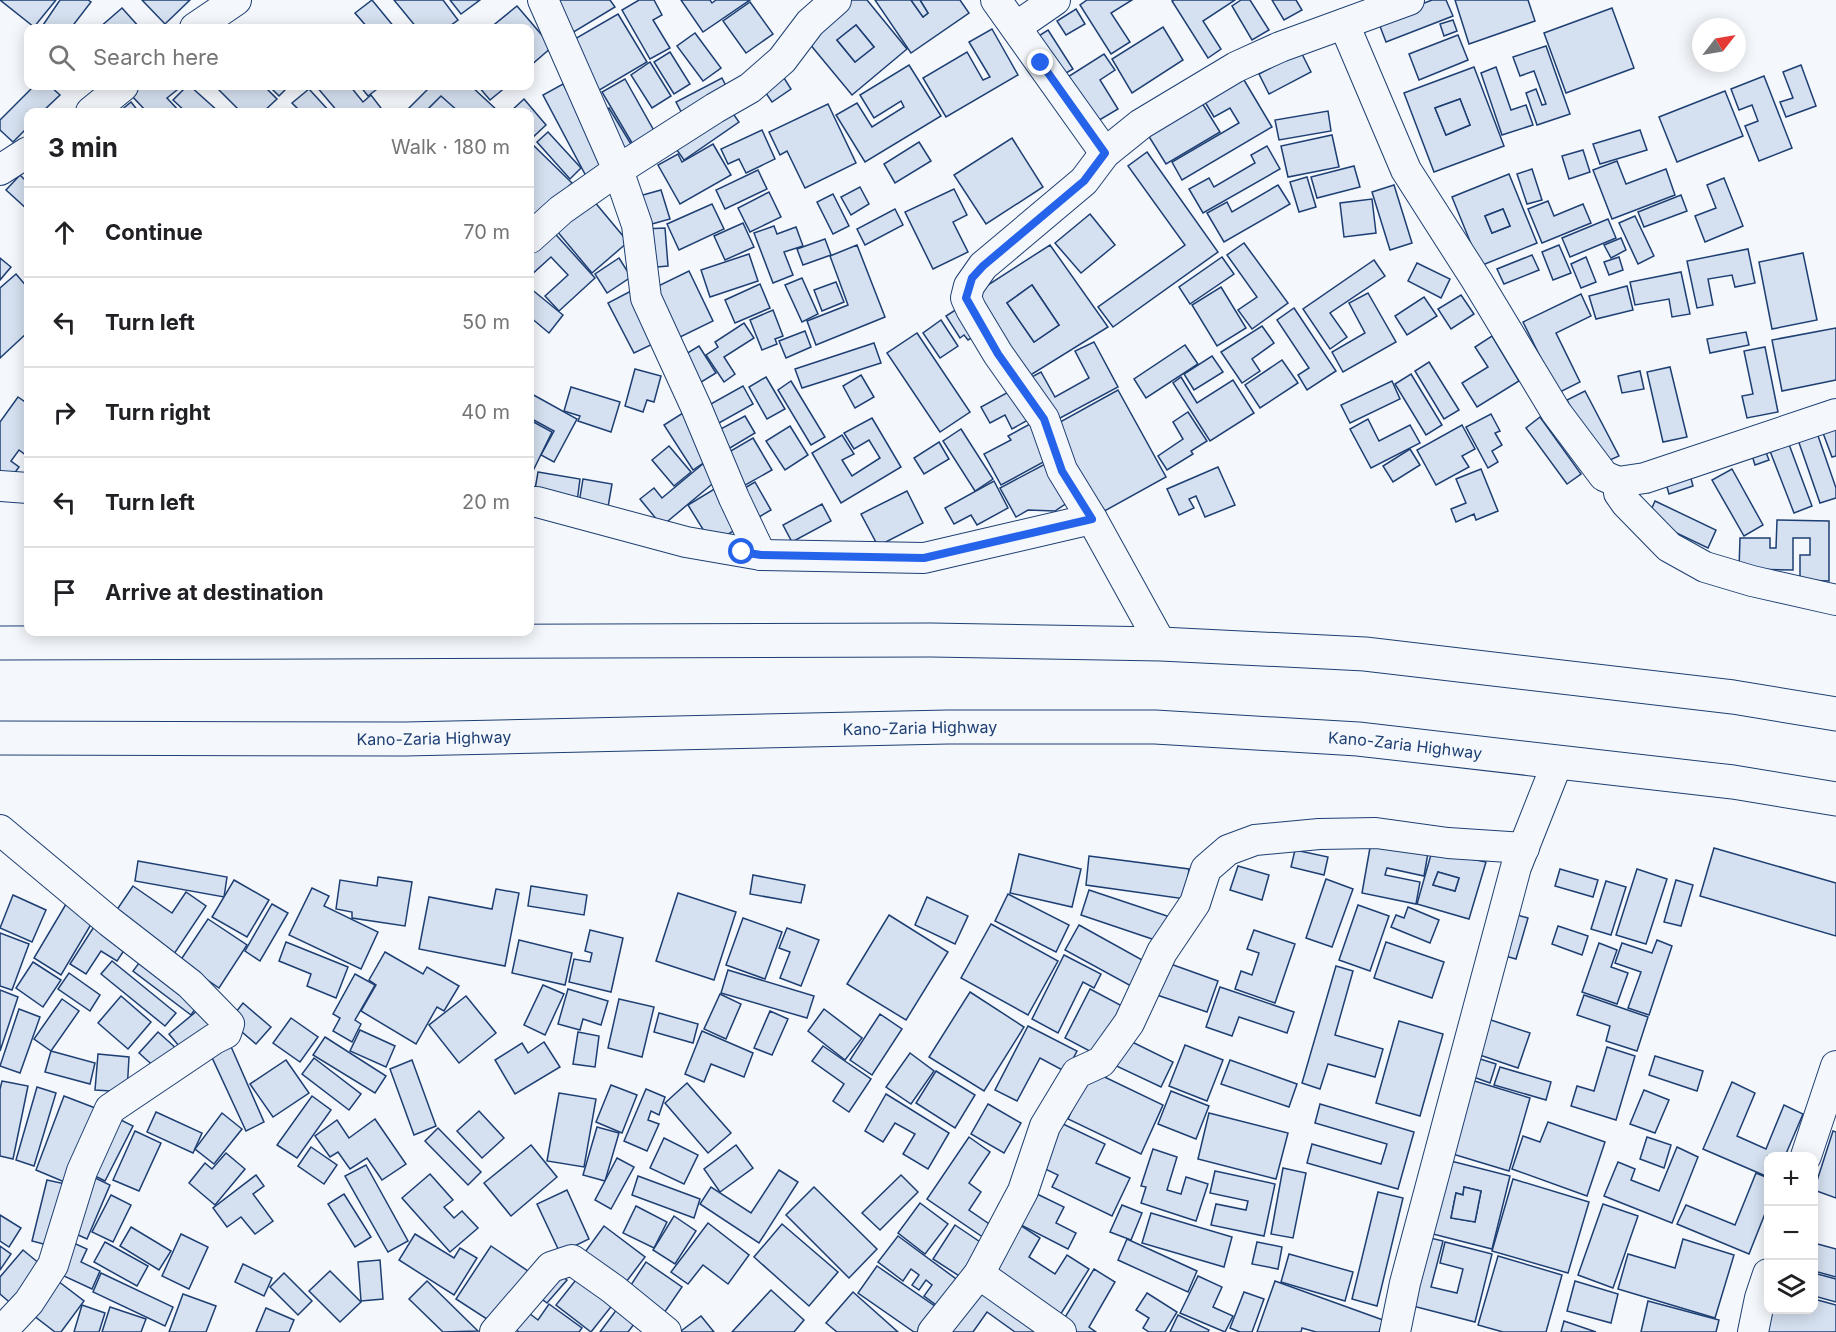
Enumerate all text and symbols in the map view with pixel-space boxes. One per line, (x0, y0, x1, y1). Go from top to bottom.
north arrow (1692, 18, 1746, 72)
search box (24, 24, 534, 90)
icon: search (45, 41, 78, 74)
text: Search here (93, 44, 219, 70)
route end (1027, 49, 1053, 75)
text: 3 min (48, 132, 118, 163)
text: Walk · 180 m (391, 135, 510, 159)
icon: ahead (48, 216, 81, 249)
text: Continue (105, 219, 203, 245)
text: 70 m (463, 220, 510, 244)
icon: left (48, 306, 81, 339)
text: Turn left (105, 309, 195, 335)
text: 50 m (462, 310, 510, 334)
icon: right (48, 396, 81, 429)
text: Turn right (105, 399, 211, 425)
text: 40 m (461, 400, 510, 424)
icon: left (48, 486, 81, 519)
text: Turn left (105, 489, 195, 515)
text: 20 m (462, 490, 510, 514)
route start (728, 538, 754, 564)
icon: arrive (48, 576, 81, 609)
text: Arrive at destination (105, 579, 324, 605)
street label: Kano-Zaria Highway (842, 717, 997, 739)
street label: Kano-Zaria Highway (357, 727, 512, 749)
street label: Kano-Zaria Highway (1328, 727, 1483, 763)
map controls (1764, 1152, 1818, 1314)
button: + (1764, 1152, 1818, 1206)
button: − (1764, 1206, 1818, 1260)
button: layers (1764, 1260, 1818, 1314)

